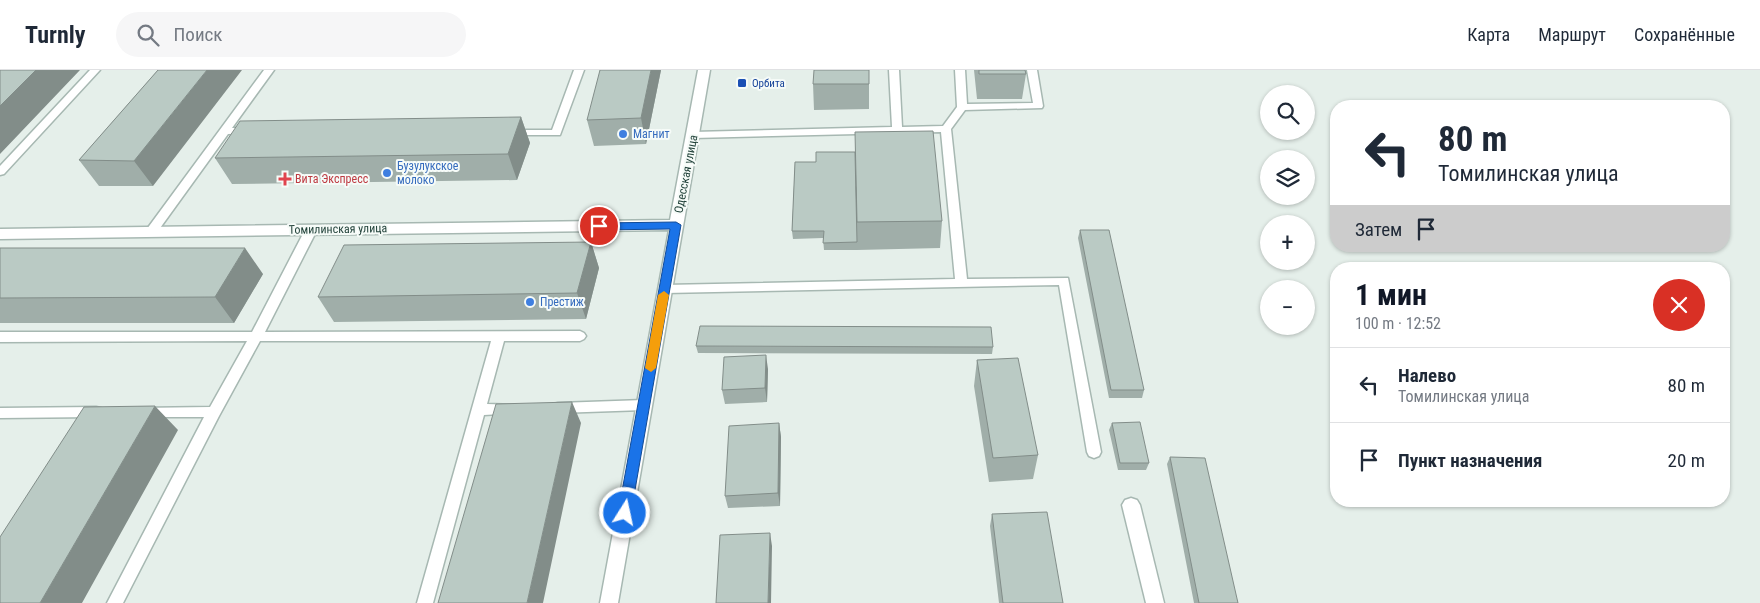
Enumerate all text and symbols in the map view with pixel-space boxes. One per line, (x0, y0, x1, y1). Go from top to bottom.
search box (116, 12, 466, 57)
text: Turnly (25, 21, 86, 49)
icon: search (134, 21, 162, 49)
text: Поиск (174, 23, 222, 46)
text: Карта (1467, 24, 1510, 45)
text: Маршрут (1538, 24, 1606, 45)
text: Сохранённые (1634, 24, 1735, 45)
marker: Орбита (736, 77, 748, 89)
place label: Орбита (752, 77, 785, 90)
map controls (1260, 85, 1315, 335)
button: search (1260, 85, 1315, 140)
text: 80 m (1438, 119, 1507, 160)
icon: left (1355, 120, 1420, 185)
place label: Магнит (633, 127, 670, 141)
marker: Магнит (617, 128, 629, 140)
street label: Одесская улица (672, 133, 700, 214)
button: layers (1260, 150, 1315, 205)
place label: Бузулукское молоко (397, 159, 459, 187)
text: Томилинская улица (1438, 161, 1619, 186)
marker: Бузулукское молоко (381, 167, 393, 179)
place label: Вита Экспресс (295, 172, 369, 186)
marker: Вита Экспресс (279, 173, 291, 185)
pin (578, 205, 620, 247)
icon: arrive (585, 212, 613, 240)
button: + (1260, 215, 1315, 270)
icon: arrive (1412, 215, 1440, 243)
text: Затем (1355, 218, 1402, 241)
street label: Томилинская улица (289, 221, 388, 237)
text: 1 мин (1355, 277, 1427, 312)
button: close (1653, 279, 1705, 331)
button: − (1260, 280, 1315, 335)
place label: Престиж (540, 295, 584, 309)
marker: Престиж (524, 296, 536, 308)
text: 100 m · 12:52 (1355, 314, 1441, 333)
text: Налево (1398, 364, 1456, 387)
icon: left (1355, 371, 1383, 399)
text: 80 m (1668, 374, 1705, 397)
text: Томилинская улица (1398, 387, 1529, 406)
icon: arrive (1355, 446, 1383, 474)
text: Пункт назначения (1398, 449, 1542, 472)
text: 20 m (1668, 449, 1705, 472)
position arrow (598, 486, 650, 538)

